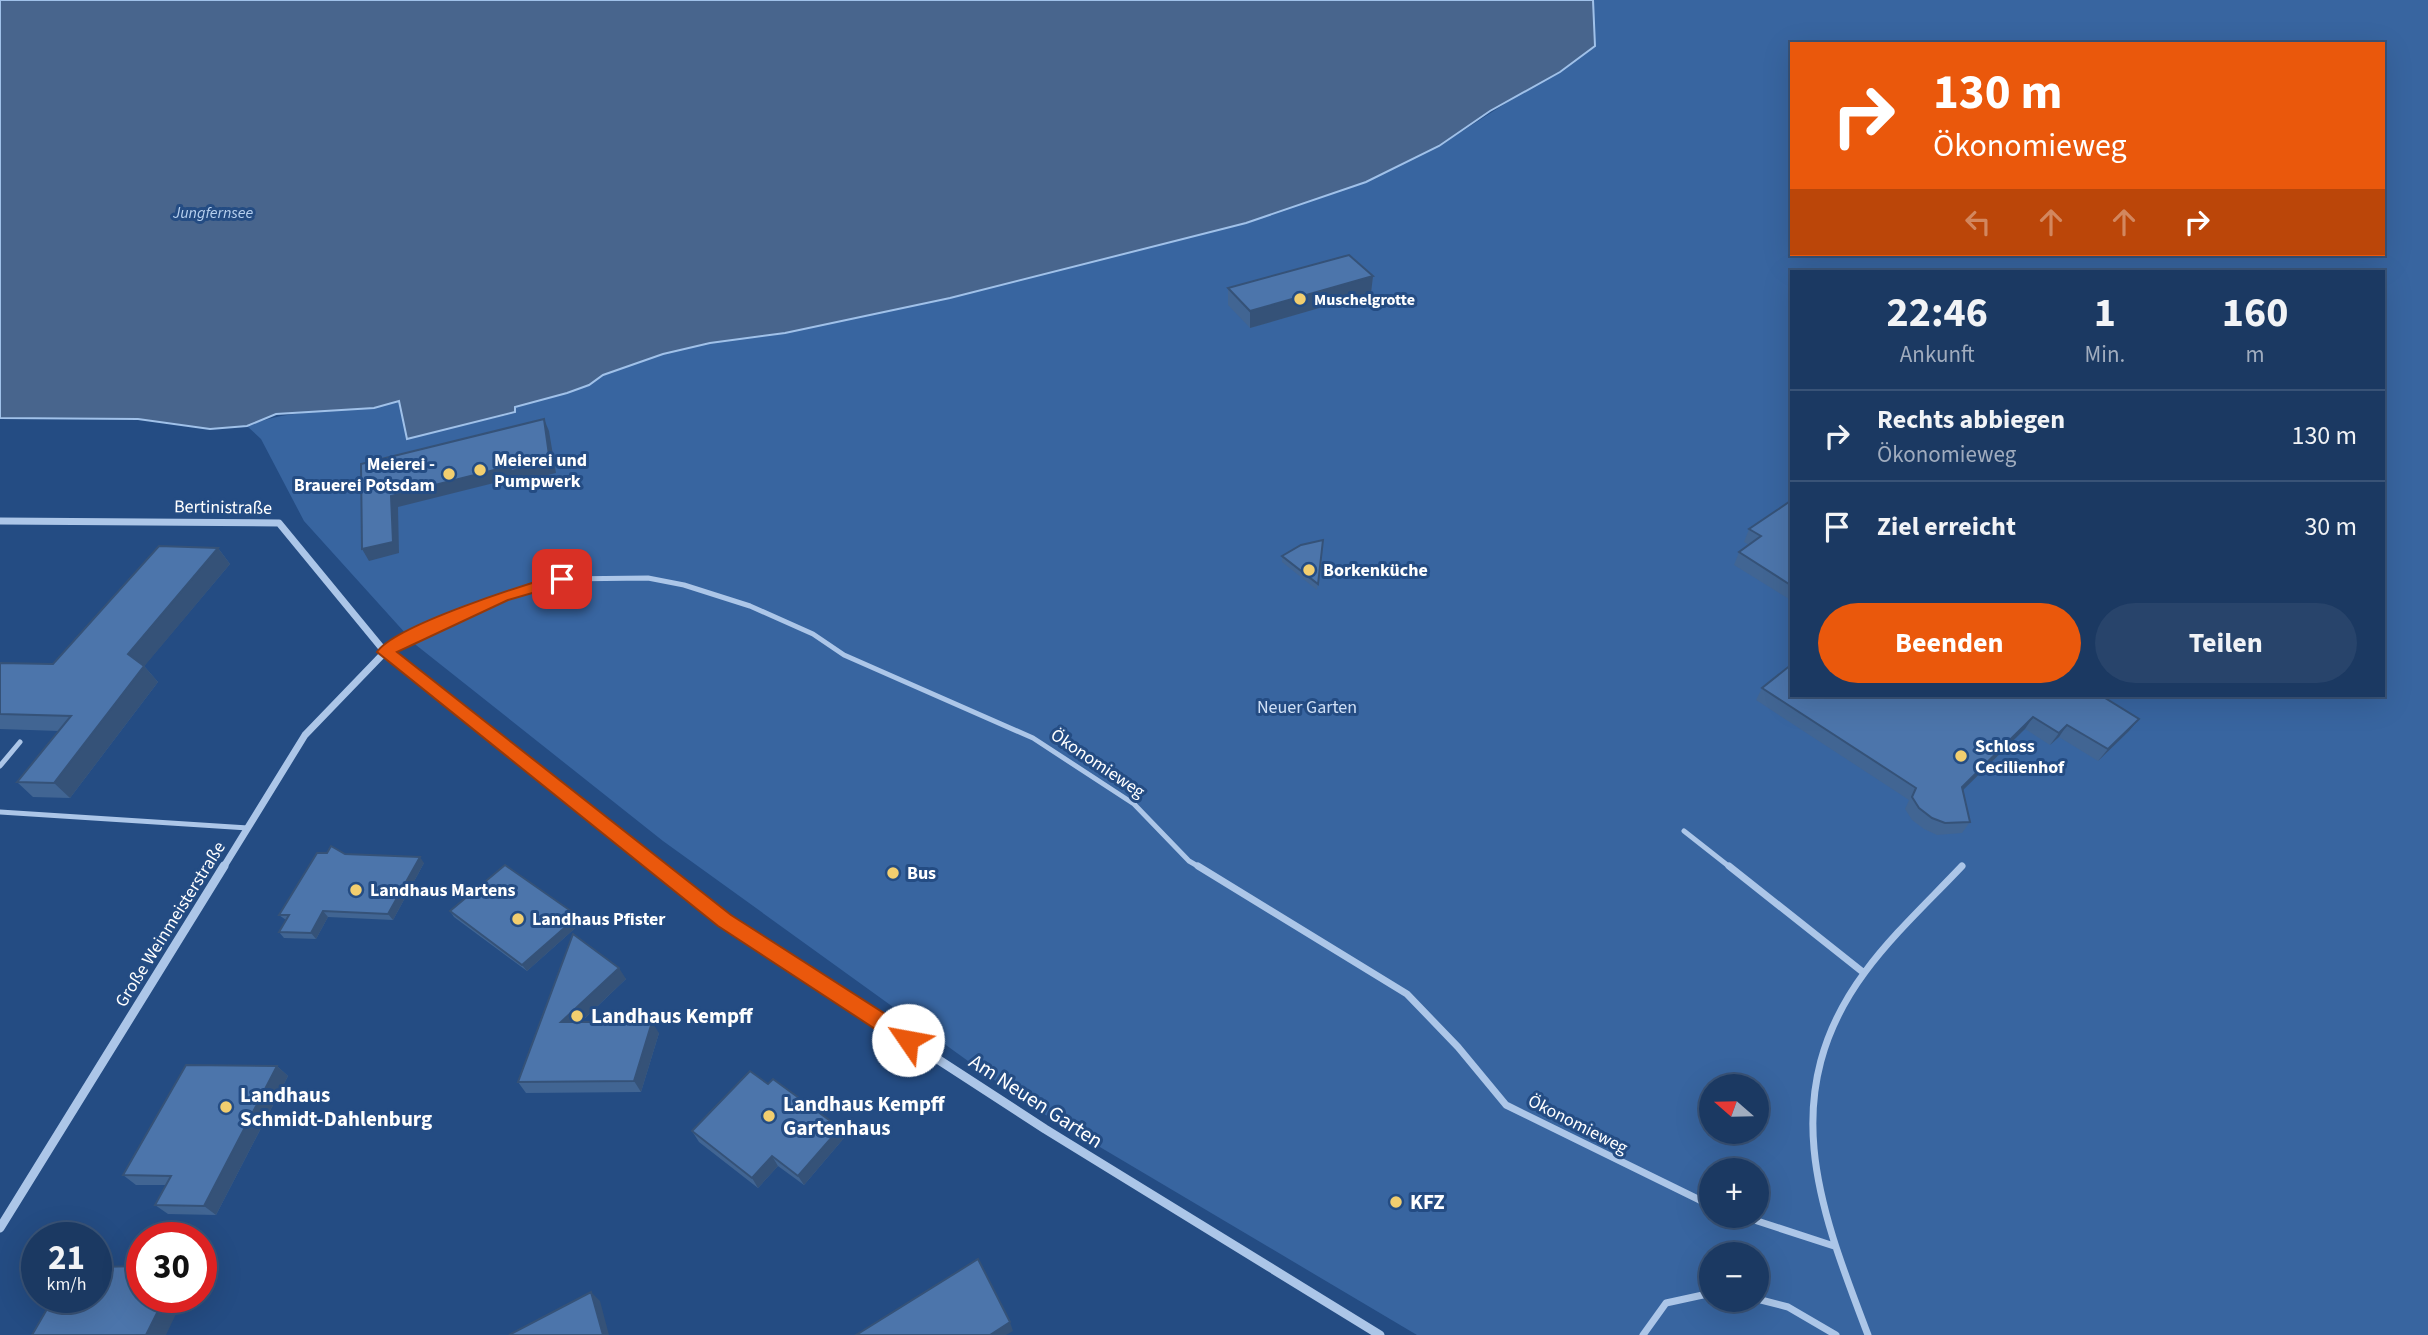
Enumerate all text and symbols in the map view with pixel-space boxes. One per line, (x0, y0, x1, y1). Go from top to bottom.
text: 130 m (1933, 58, 2062, 128)
icon: right (1818, 70, 1909, 161)
text: Ökonomieweg (1933, 123, 2127, 169)
water label: Jungfernsee (172, 202, 253, 224)
icon: left (1959, 203, 1997, 241)
icon: ahead (2032, 203, 2070, 241)
icon: ahead (2105, 203, 2143, 241)
icon: right (2178, 203, 2216, 241)
text: 22:46 (1887, 283, 1988, 343)
text: 1 (2094, 283, 2116, 343)
text: 160 (2222, 283, 2288, 343)
place label: Muschelgrotte (1314, 289, 1415, 311)
marker: Muschelgrotte (1292, 291, 1308, 307)
text: Ankunft (1900, 338, 1975, 371)
text: Min. (2085, 338, 2125, 371)
text: m (2246, 338, 2265, 371)
text: Rechts abbiegen (1877, 401, 2065, 438)
icon: right (1818, 417, 1856, 455)
text: 130 m (2291, 417, 2357, 454)
text: Ökonomieweg (1877, 438, 2016, 471)
place label: Meierei und Pumpwerk (494, 448, 587, 494)
place label: Meierei - Brauerei Potsdam (294, 452, 435, 498)
marker: Meierei und Pumpwerk (472, 462, 488, 478)
marker: Meierei - Brauerei Potsdam (441, 466, 457, 482)
street label: Bertinistraße (174, 494, 272, 521)
icon: arrive (1818, 508, 1856, 546)
text: Ziel erreicht (1877, 508, 2016, 545)
text: 30 m (2304, 508, 2357, 545)
pin (532, 549, 592, 609)
place label: Borkenküche (1323, 558, 1428, 583)
icon: arrive (543, 560, 581, 598)
marker: Borkenküche (1301, 562, 1317, 578)
button: Beenden (1818, 603, 2081, 683)
button: Teilen (2095, 603, 2357, 683)
park label: Neuer Garten (1257, 695, 1357, 720)
street label: Ökonomieweg (1046, 723, 1150, 804)
place label: Schloss Cecilienhof (1975, 734, 2065, 780)
marker: Schloss Cecilienhof (1953, 748, 1969, 764)
street label: Große Weinmeisterstraße (109, 837, 232, 1012)
place label: Bus (907, 861, 936, 886)
marker: Bus (885, 865, 901, 881)
place label: Landhaus Martens (370, 878, 516, 903)
marker: Landhaus Martens (348, 882, 364, 898)
place label: Landhaus Pfister (532, 907, 666, 932)
marker: Landhaus Pfister (510, 911, 526, 927)
place label: Landhaus Kempff (591, 1001, 754, 1031)
position arrow (871, 1003, 945, 1077)
marker: Landhaus Kempff (569, 1008, 585, 1024)
street label: Am Neuen Garten (963, 1046, 1109, 1156)
north arrow (1699, 1074, 1769, 1144)
map controls (1699, 1074, 1769, 1312)
place label: Landhaus Schmidt-Dahlenburg (240, 1080, 432, 1134)
place label: Landhaus Kempff Gartenhaus (783, 1089, 946, 1143)
street label: Ökonomieweg (1524, 1089, 1632, 1160)
marker: Landhaus Schmidt-Dahlenburg (218, 1099, 234, 1115)
marker: Landhaus Kempff Gartenhaus (761, 1108, 777, 1124)
button: + (1699, 1158, 1769, 1228)
place label: KFZ (1410, 1187, 1445, 1217)
marker: KFZ (1388, 1194, 1404, 1210)
speed limit sign: 30 (126, 1222, 217, 1313)
text: 21 (48, 1233, 85, 1283)
button: − (1699, 1242, 1769, 1312)
text: km/h (47, 1272, 86, 1297)

